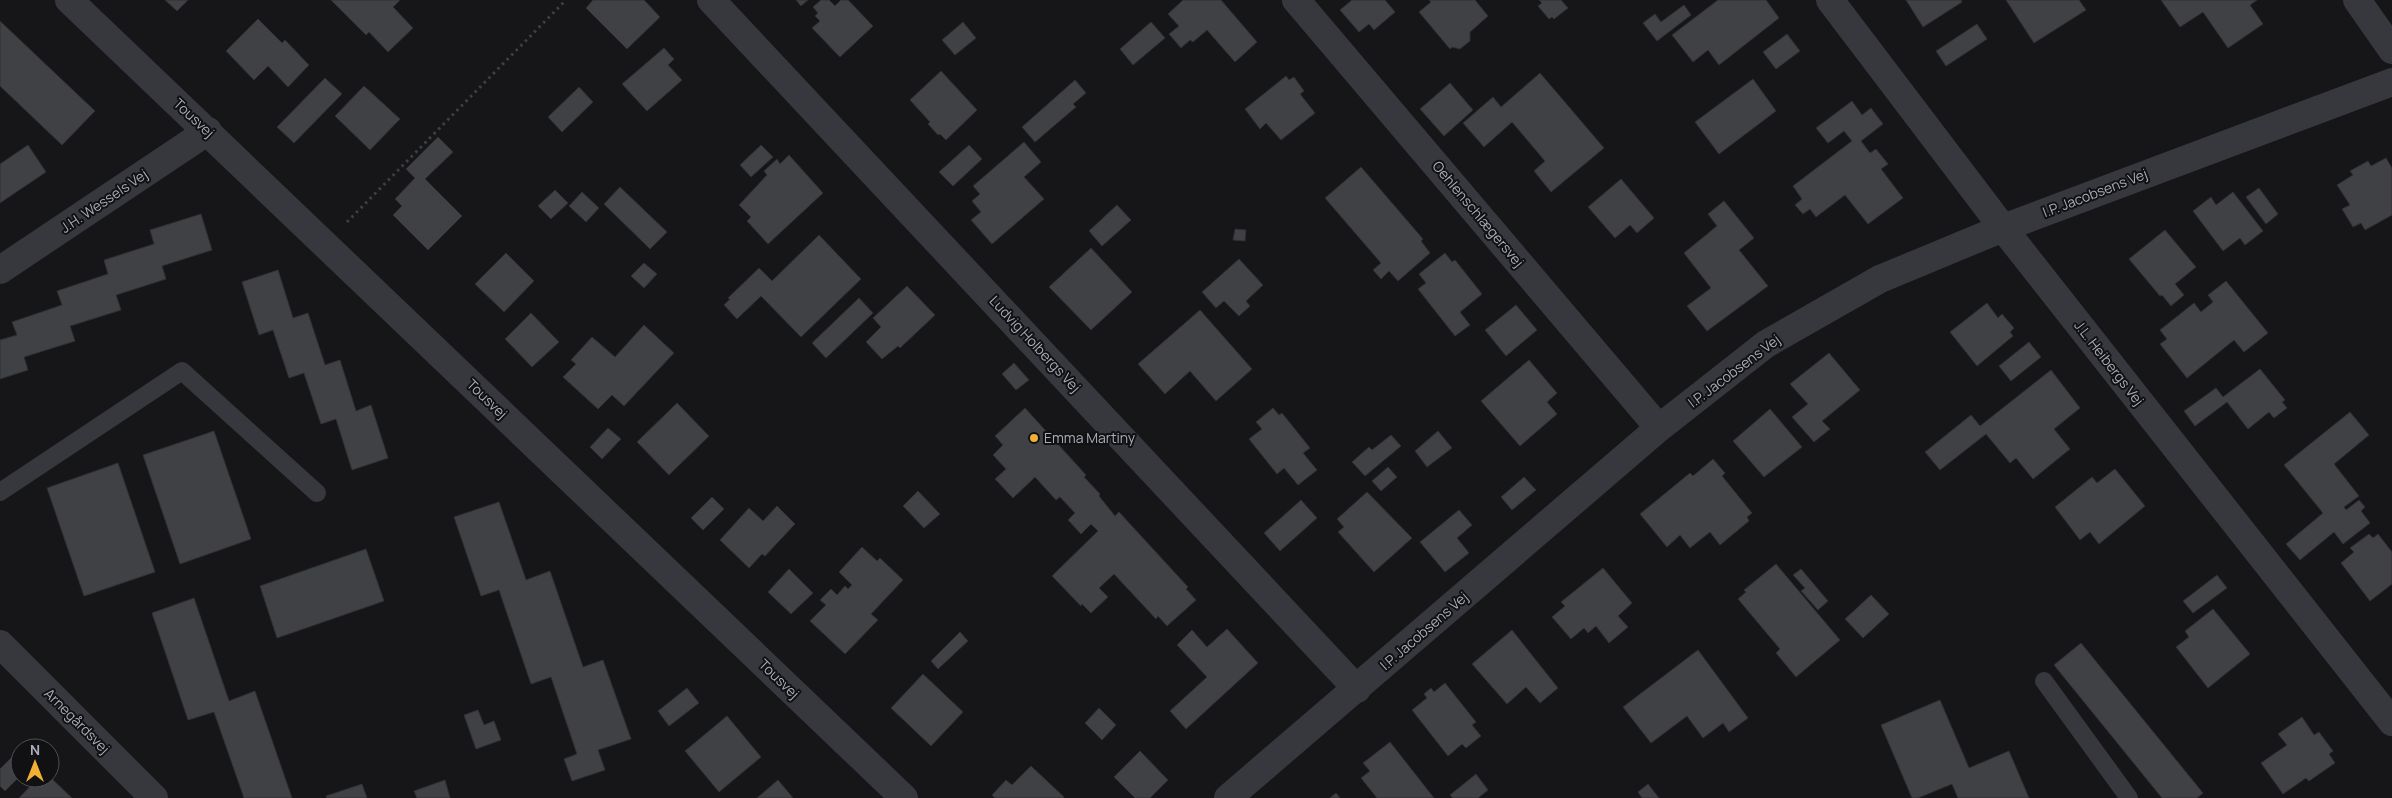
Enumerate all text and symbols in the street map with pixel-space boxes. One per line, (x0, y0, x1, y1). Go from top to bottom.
street label: Tousvej (170, 94, 219, 141)
street label: Oehlenschlægersvej (1428, 157, 1528, 271)
street label: J.H. Wessels Vej (56, 164, 151, 237)
street label: I.P. Jacobsens Vej (2040, 164, 2150, 221)
street label: Ludvig Holbergs Vej (986, 291, 1085, 396)
street label: J.L. Heibergs Vej (2070, 316, 2149, 409)
street label: I.P. Jacobsens Vej (1684, 330, 1784, 412)
street label: Tousvej (463, 375, 512, 423)
place label: Emma Martiny (1044, 428, 1136, 447)
marker: Emma Martiny (1028, 432, 1040, 444)
street label: I.P. Jacobsens Vej (1376, 587, 1472, 674)
street label: Tousvej (755, 655, 804, 703)
street label: Arnegårdsvej (41, 684, 114, 757)
north arrow (10, 738, 60, 788)
text: N (30, 740, 40, 759)

